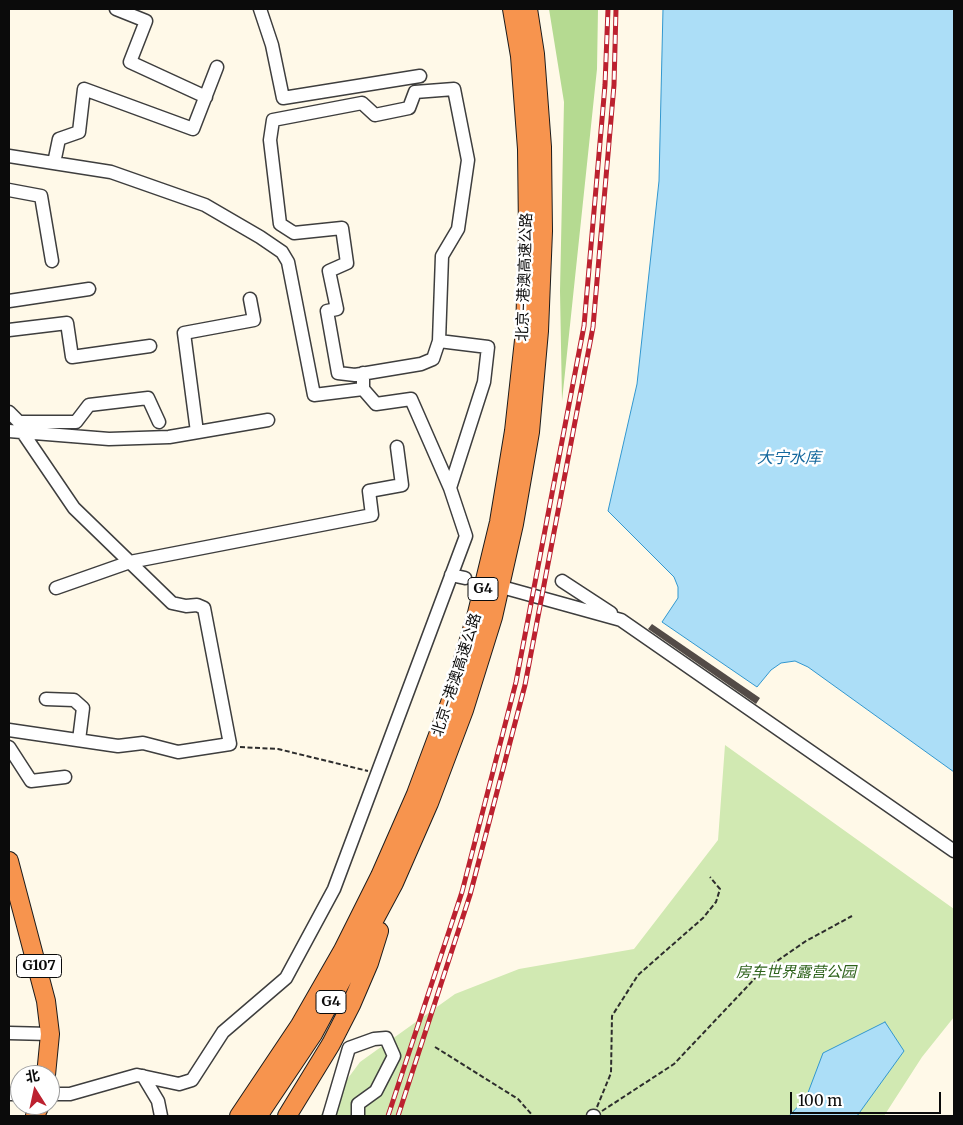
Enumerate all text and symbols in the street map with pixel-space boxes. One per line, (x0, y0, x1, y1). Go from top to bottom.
street label: 北京-港澳高速公路 (514, 212, 536, 342)
water label: 大宁水库 (757, 448, 821, 468)
road number: G4 (468, 578, 498, 600)
street label: 北京-港澳高速公路 (429, 611, 485, 739)
road number: G107 (16, 954, 62, 978)
park label: 房车世界露营公园 (736, 964, 856, 982)
road number: G4 (316, 990, 346, 1014)
north arrow (10, 1065, 60, 1115)
text: 北 (24, 1066, 41, 1086)
scale bar (793, 1082, 944, 1114)
text: 100 m (798, 1091, 842, 1110)

